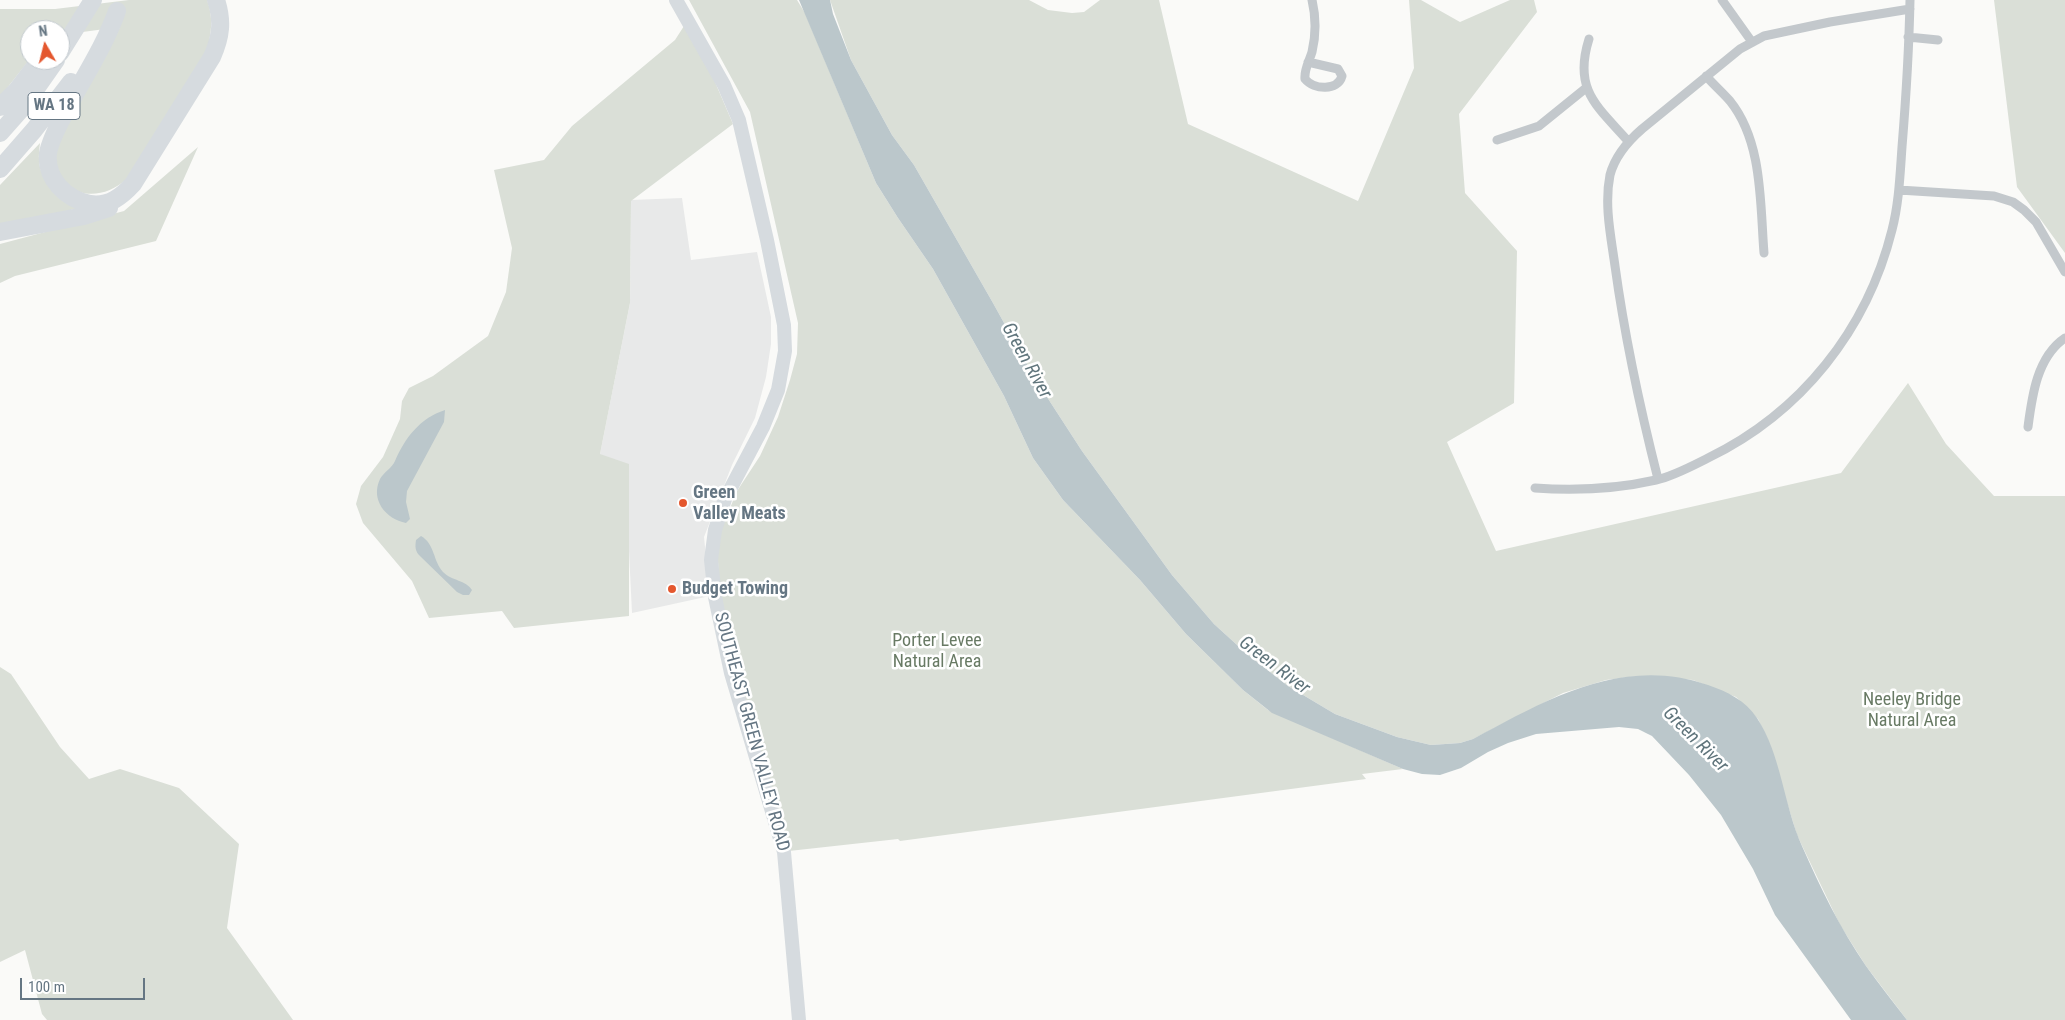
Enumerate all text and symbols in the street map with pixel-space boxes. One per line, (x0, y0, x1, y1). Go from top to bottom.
north arrow (20, 20, 70, 70)
text: N (38, 23, 48, 40)
road number: WA 18 (28, 92, 80, 120)
water label: Green River (996, 319, 1056, 403)
place label: Green Valley Meats (693, 482, 786, 524)
marker: Green Valley Meats (677, 497, 689, 509)
place label: Budget Towing (682, 578, 788, 600)
marker: Budget Towing (666, 583, 678, 595)
street label: SOUTHEAST GREEN VALLEY ROAD (709, 610, 793, 854)
park label: Porter Levee Natural Area (892, 630, 982, 672)
water label: Green River (1234, 632, 1314, 700)
park label: Neeley Bridge Natural Area (1863, 689, 1961, 732)
water label: Green River (1658, 703, 1732, 777)
scale bar (22, 968, 148, 1000)
text: 100 m (28, 978, 65, 996)

